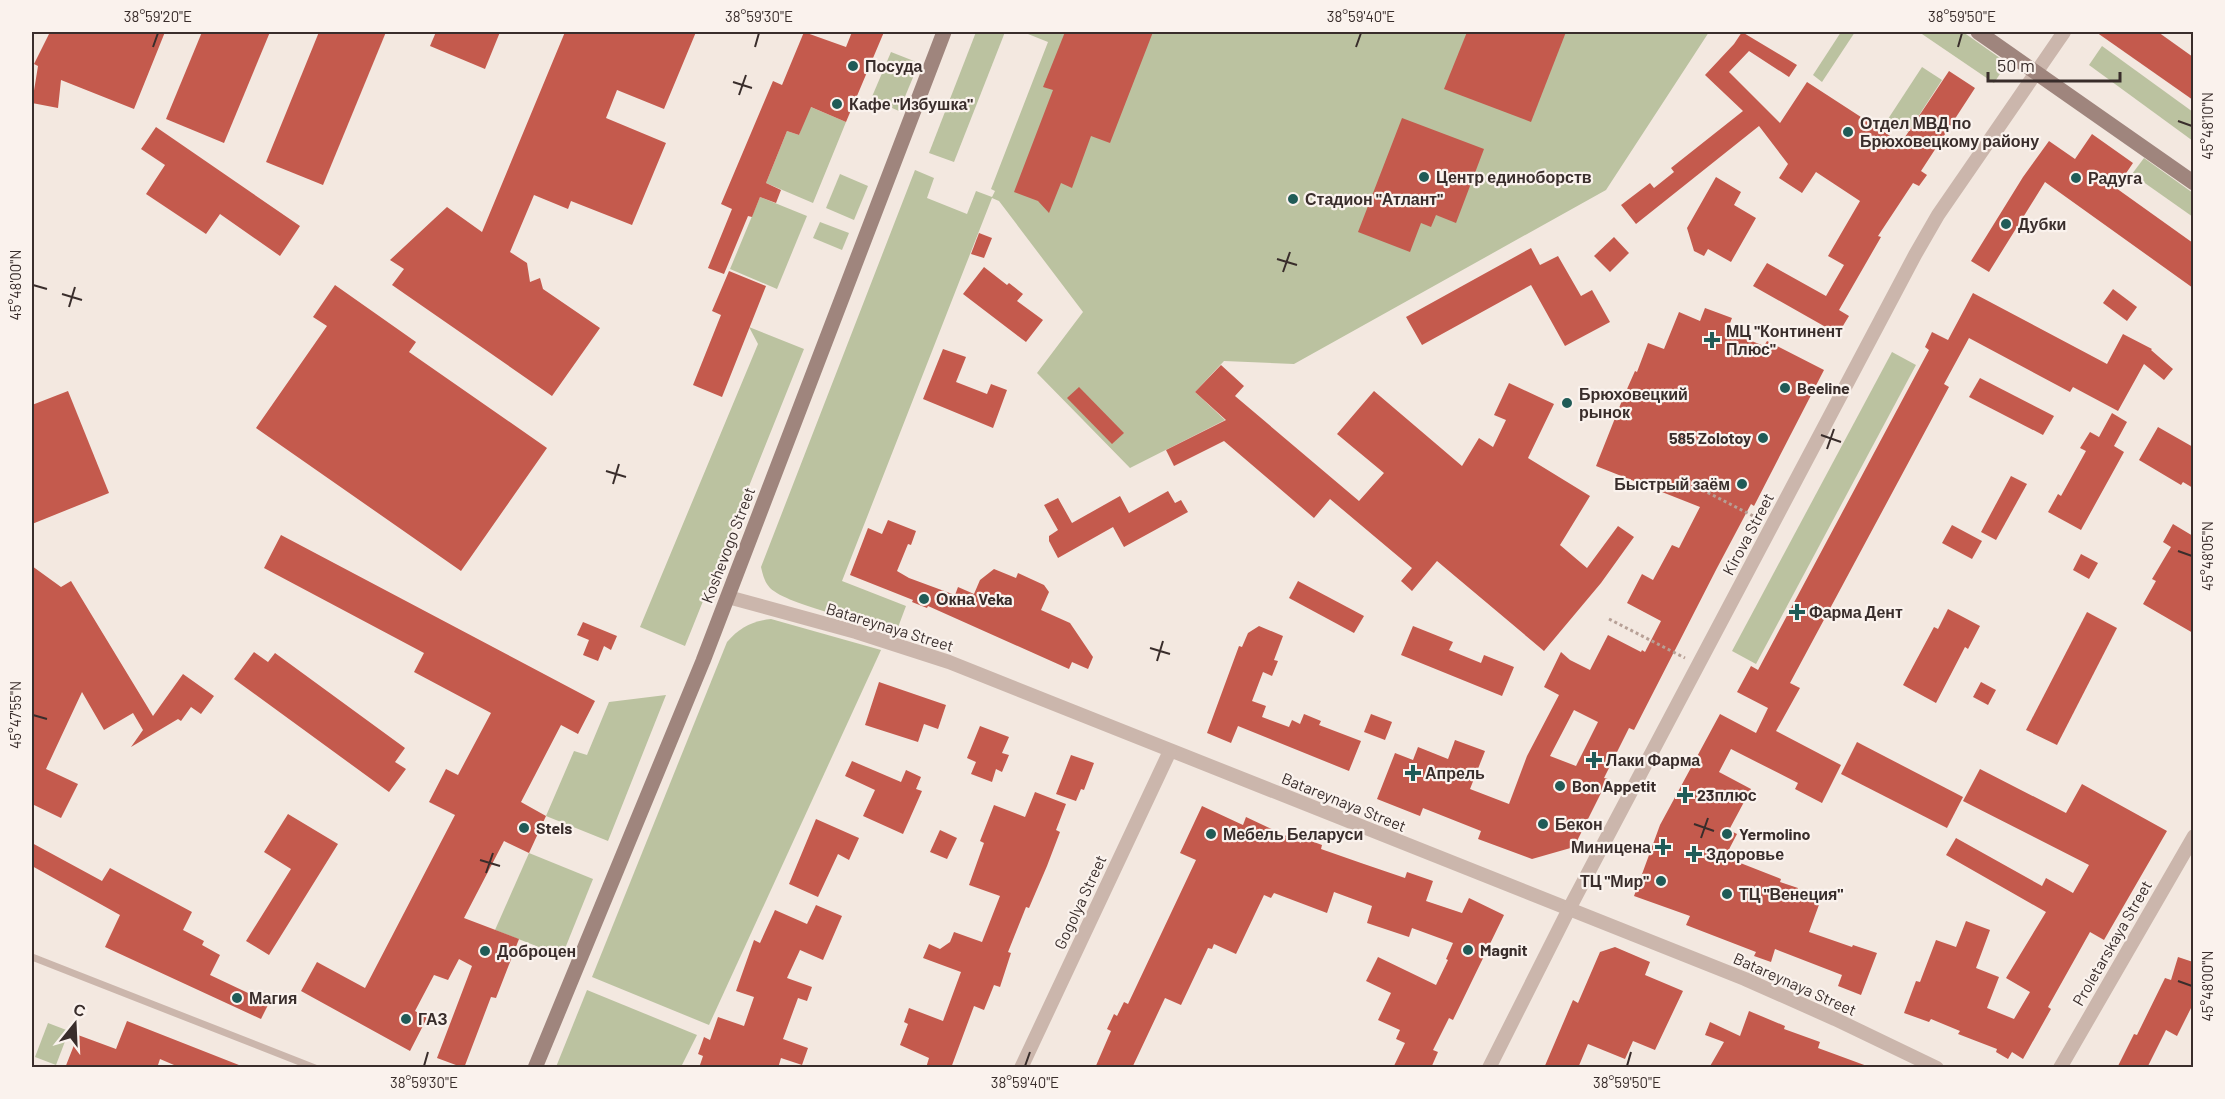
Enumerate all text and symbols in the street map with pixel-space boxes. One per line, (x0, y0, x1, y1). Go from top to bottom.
text: 38°59'20"E (124, 7, 192, 25)
text: 38°59'30"E (725, 7, 793, 25)
text: 38°59'40"E (1327, 7, 1395, 25)
text: 38°59'50"E (1928, 7, 1996, 25)
scale bar (1988, 45, 2120, 83)
text: 50 m (1997, 54, 2035, 76)
place label: Посуда (865, 56, 923, 75)
marker: Посуда (846, 59, 860, 73)
text: 45°48'10"N (2198, 92, 2216, 160)
place label: Кафе "Избушка" (849, 94, 973, 113)
marker: Кафе "Избушка" (830, 97, 844, 111)
place label: Отдел МВД по Брюховецкому району (1860, 113, 2039, 150)
marker: Отдел МВД по Брюховецкому району (1841, 125, 1855, 139)
place label: Центр единоборств (1436, 167, 1592, 186)
place label: Радуга (2088, 168, 2142, 187)
marker: Центр единоборств (1417, 170, 1431, 184)
marker: Радуга (2069, 171, 2083, 185)
place label: Стадион "Атлант" (1305, 189, 1443, 208)
marker: Стадион "Атлант" (1286, 192, 1300, 206)
place label: Дубки (2018, 214, 2066, 233)
marker: Дубки (1999, 217, 2013, 231)
text: 45°48'00"N (6, 250, 24, 320)
place label: МЦ "Континент Плюс" (1726, 321, 1843, 358)
marker: МЦ "Континент Плюс" (1703, 331, 1721, 349)
place label: Beeline (1797, 378, 1850, 397)
marker: Beeline (1778, 381, 1792, 395)
place label: Брюховецкий рынок (1579, 384, 1688, 421)
marker: Брюховецкий рынок (1560, 396, 1574, 410)
place label: 585 Zolotoy (1669, 428, 1751, 447)
marker: 585 Zolotoy (1756, 431, 1770, 445)
place label: Быстрый заём (1614, 474, 1730, 493)
marker: Быстрый заём (1735, 477, 1749, 491)
street label: Koshevogo Street (697, 484, 758, 606)
street label: Kirova Street (1718, 489, 1777, 578)
text: 45°48'05"N (2198, 521, 2216, 591)
place label: Окна Veka (936, 589, 1013, 608)
marker: Окна Veka (917, 592, 931, 606)
street label: Batareynaya Street (824, 598, 956, 655)
place label: Фарма Дент (1809, 602, 1903, 621)
marker: Фарма Дент (1790, 605, 1804, 619)
text: 45°47'55"N (6, 681, 24, 749)
place label: Лаки Фарма (1606, 750, 1700, 769)
marker: Лаки Фарма (1587, 753, 1601, 767)
place label: Апрель (1425, 763, 1485, 782)
marker: Апрель (1406, 766, 1420, 780)
street label: Batareynaya Street (1279, 768, 1409, 835)
place label: Bon Appetit (1572, 776, 1656, 795)
marker: Bon Appetit (1553, 779, 1567, 793)
place label: 23плюс (1697, 785, 1757, 804)
marker: 23плюс (1678, 788, 1692, 802)
place label: Бекон (1555, 814, 1603, 833)
marker: Бекон (1536, 817, 1550, 831)
place label: Stels (536, 818, 572, 837)
marker: Stels (517, 821, 531, 835)
place label: Мебель Беларуси (1223, 824, 1363, 843)
place label: Yermolino (1739, 824, 1810, 843)
marker: Мебель Беларуси (1204, 827, 1218, 841)
marker: Yermolino (1720, 827, 1734, 841)
place label: Миницена (1571, 837, 1651, 856)
marker: Миницена (1656, 840, 1670, 854)
place label: Здоровье (1706, 844, 1784, 863)
marker: Здоровье (1687, 847, 1701, 861)
street label: Gogolya Street (1049, 852, 1110, 952)
place label: ТЦ "Мир" (1580, 871, 1649, 890)
marker: ТЦ "Мир" (1654, 874, 1668, 888)
street label: Proletarskaya Street (2068, 877, 2155, 1009)
place label: ТЦ "Венеция" (1739, 884, 1843, 903)
marker: ТЦ "Венеция" (1720, 887, 1734, 901)
place label: Magnit (1480, 940, 1528, 959)
place label: Доброцен (497, 941, 576, 960)
marker: Magnit (1461, 943, 1475, 957)
marker: Доброцен (478, 944, 492, 958)
street label: Batareynaya Street (1731, 948, 1860, 1019)
text: 45°48'00"N (2198, 951, 2216, 1021)
place label: Магия (249, 988, 297, 1007)
marker: Магия (230, 991, 244, 1005)
north arrow (45, 994, 105, 1054)
text: С (71, 998, 89, 1020)
place label: ГАЗ (418, 1009, 448, 1028)
marker: ГАЗ (399, 1012, 413, 1026)
text: 38°59'30"E (390, 1073, 458, 1091)
text: 38°59'40"E (991, 1073, 1059, 1091)
text: 38°59'50"E (1593, 1073, 1661, 1091)

